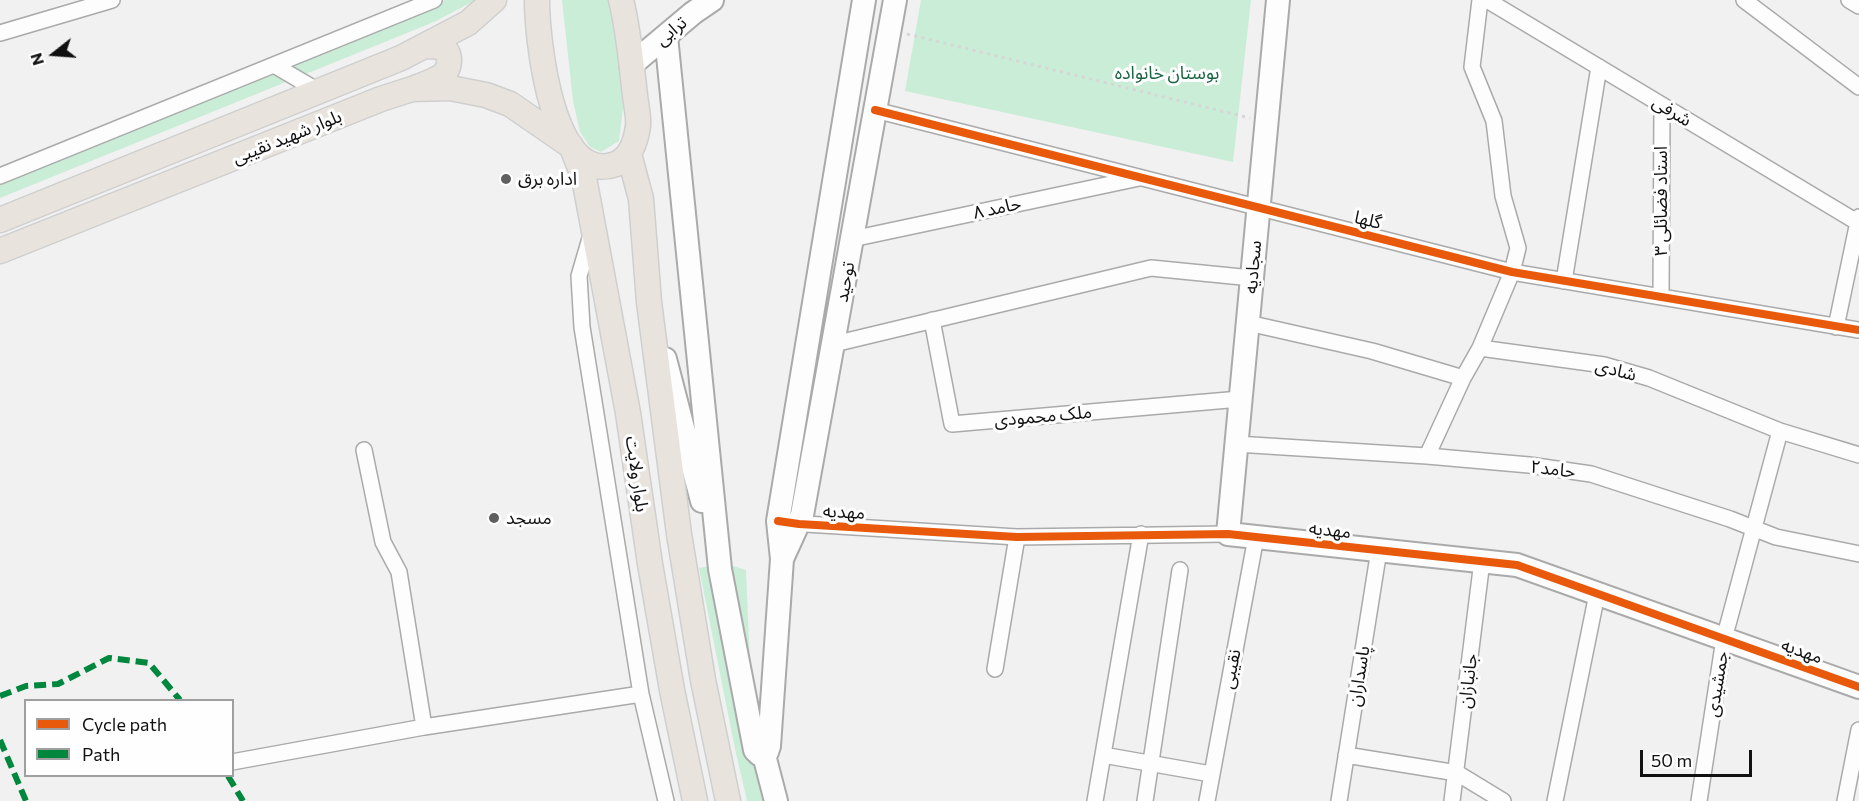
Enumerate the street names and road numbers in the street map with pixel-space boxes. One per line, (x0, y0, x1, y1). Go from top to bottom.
street label: ترابی (651, 12, 691, 50)
street label: شرفی (1648, 91, 1696, 131)
street label: بلوار شهید نقیبی (229, 105, 345, 169)
street label: استاد فضائلی ۳ (1650, 146, 1672, 256)
street label: حامد ۸ (971, 192, 1023, 224)
street label: گلها (1352, 206, 1384, 234)
street label: سجادیه (1240, 239, 1266, 295)
street label: توحید (831, 260, 859, 304)
street label: شادی (1593, 354, 1639, 386)
street label: ملک محمودی (993, 401, 1093, 431)
street label: بلوار ولایت (621, 435, 653, 513)
street label: حامد۲ (1529, 456, 1577, 482)
street label: مهدیه (822, 500, 866, 524)
street label: مهدیه (1308, 517, 1352, 543)
street label: مهدیه (1778, 634, 1826, 668)
street label: پاسداران (1344, 644, 1374, 708)
street label: نقیبی (1217, 647, 1245, 691)
street label: جمشیدی (1701, 650, 1733, 718)
street label: جانبازان (1454, 652, 1482, 710)

